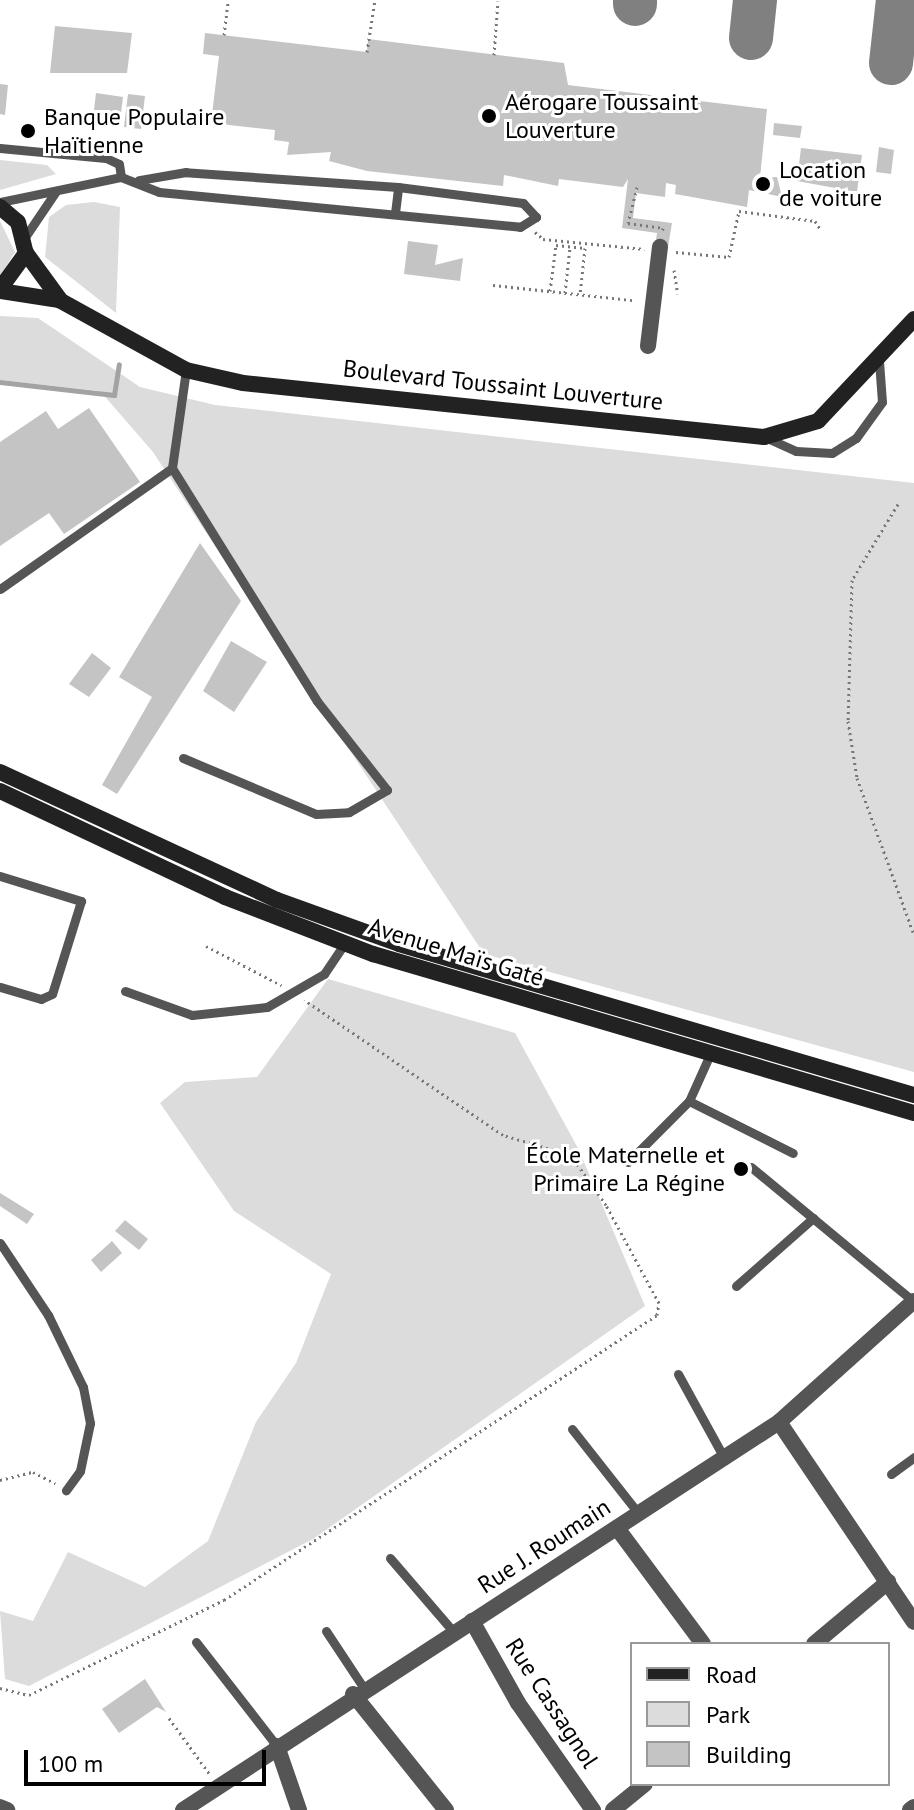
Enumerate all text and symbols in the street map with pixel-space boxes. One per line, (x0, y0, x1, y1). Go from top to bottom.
place label: Aérogare Toussaint Louverture (505, 88, 699, 144)
place label: Banque Populaire Haïtienne (44, 103, 225, 159)
marker: Aérogare Toussaint Louverture (480, 107, 498, 125)
marker: Banque Populaire Haïtienne (19, 122, 37, 140)
place label: Location de voiture (779, 156, 883, 212)
marker: Location de voiture (754, 175, 772, 193)
street label: Boulevard Toussaint Louverture (341, 354, 665, 416)
street label: Avenue Maïs Gaté (365, 912, 547, 992)
place label: École Maternelle et Primaire La Régine (526, 1141, 725, 1197)
marker: École Maternelle et Primaire La Régine (732, 1160, 750, 1178)
street label: Rue J. Roumain (472, 1492, 616, 1600)
street label: Rue Cassagnol (499, 1633, 605, 1773)
legend (630, 1642, 890, 1786)
text: Road (706, 1659, 757, 1690)
text: Park (706, 1699, 750, 1730)
scale bar (28, 1734, 270, 1784)
text: Building (706, 1739, 792, 1770)
text: 100 m (38, 1748, 103, 1779)

